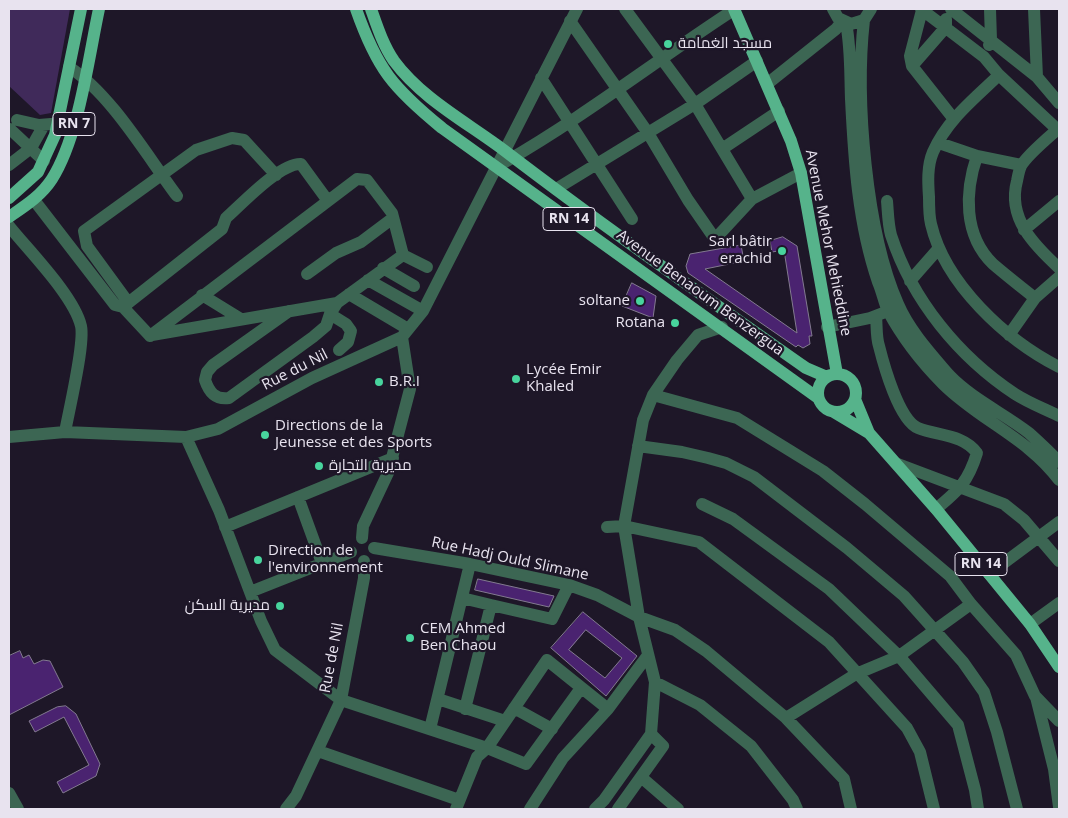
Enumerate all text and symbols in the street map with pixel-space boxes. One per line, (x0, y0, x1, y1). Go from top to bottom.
place label: مسجد الغمامة (678, 35, 772, 53)
marker: مسجد الغمامة (662, 38, 674, 50)
road number: RN 7 (53, 112, 95, 136)
street label: Avenue Mehor Mehieddine (801, 148, 855, 338)
road number: RN 14 (543, 208, 595, 230)
street label: Avenue Benaoum Benzergua (613, 226, 787, 360)
place label: Sarl bâtir erachid (709, 233, 772, 268)
marker: Sarl bâtir erachid (776, 245, 788, 257)
place label: soltane (579, 292, 630, 310)
marker: soltane (634, 295, 646, 307)
place label: Rotana (616, 314, 665, 332)
marker: Rotana (669, 317, 681, 329)
street label: Rue du Nil (259, 346, 331, 394)
place label: Lycée Emir Khaled (526, 361, 601, 396)
place label: B.R.I (389, 373, 420, 391)
marker: Lycée Emir Khaled (510, 373, 522, 385)
marker: B.R.I (373, 376, 385, 388)
place label: Directions de la Jeunesse et des Sports (275, 417, 432, 452)
marker: Directions de la Jeunesse et des Sports (259, 429, 271, 441)
place label: مديرية التجارة (329, 457, 412, 475)
marker: مديرية التجارة (313, 460, 325, 472)
street label: Rue Hadj Ould Slimane (430, 534, 590, 584)
place label: Direction de l'environnement (268, 542, 383, 577)
road number: RN 14 (955, 552, 1007, 576)
marker: Direction de l'environnement (252, 554, 264, 566)
place label: مديرية السكن (185, 597, 270, 615)
marker: مديرية السكن (274, 600, 286, 612)
place label: CEM Ahmed Ben Chaou (420, 620, 505, 655)
street label: Rue de Nil (316, 621, 348, 695)
marker: CEM Ahmed Ben Chaou (404, 632, 416, 644)

